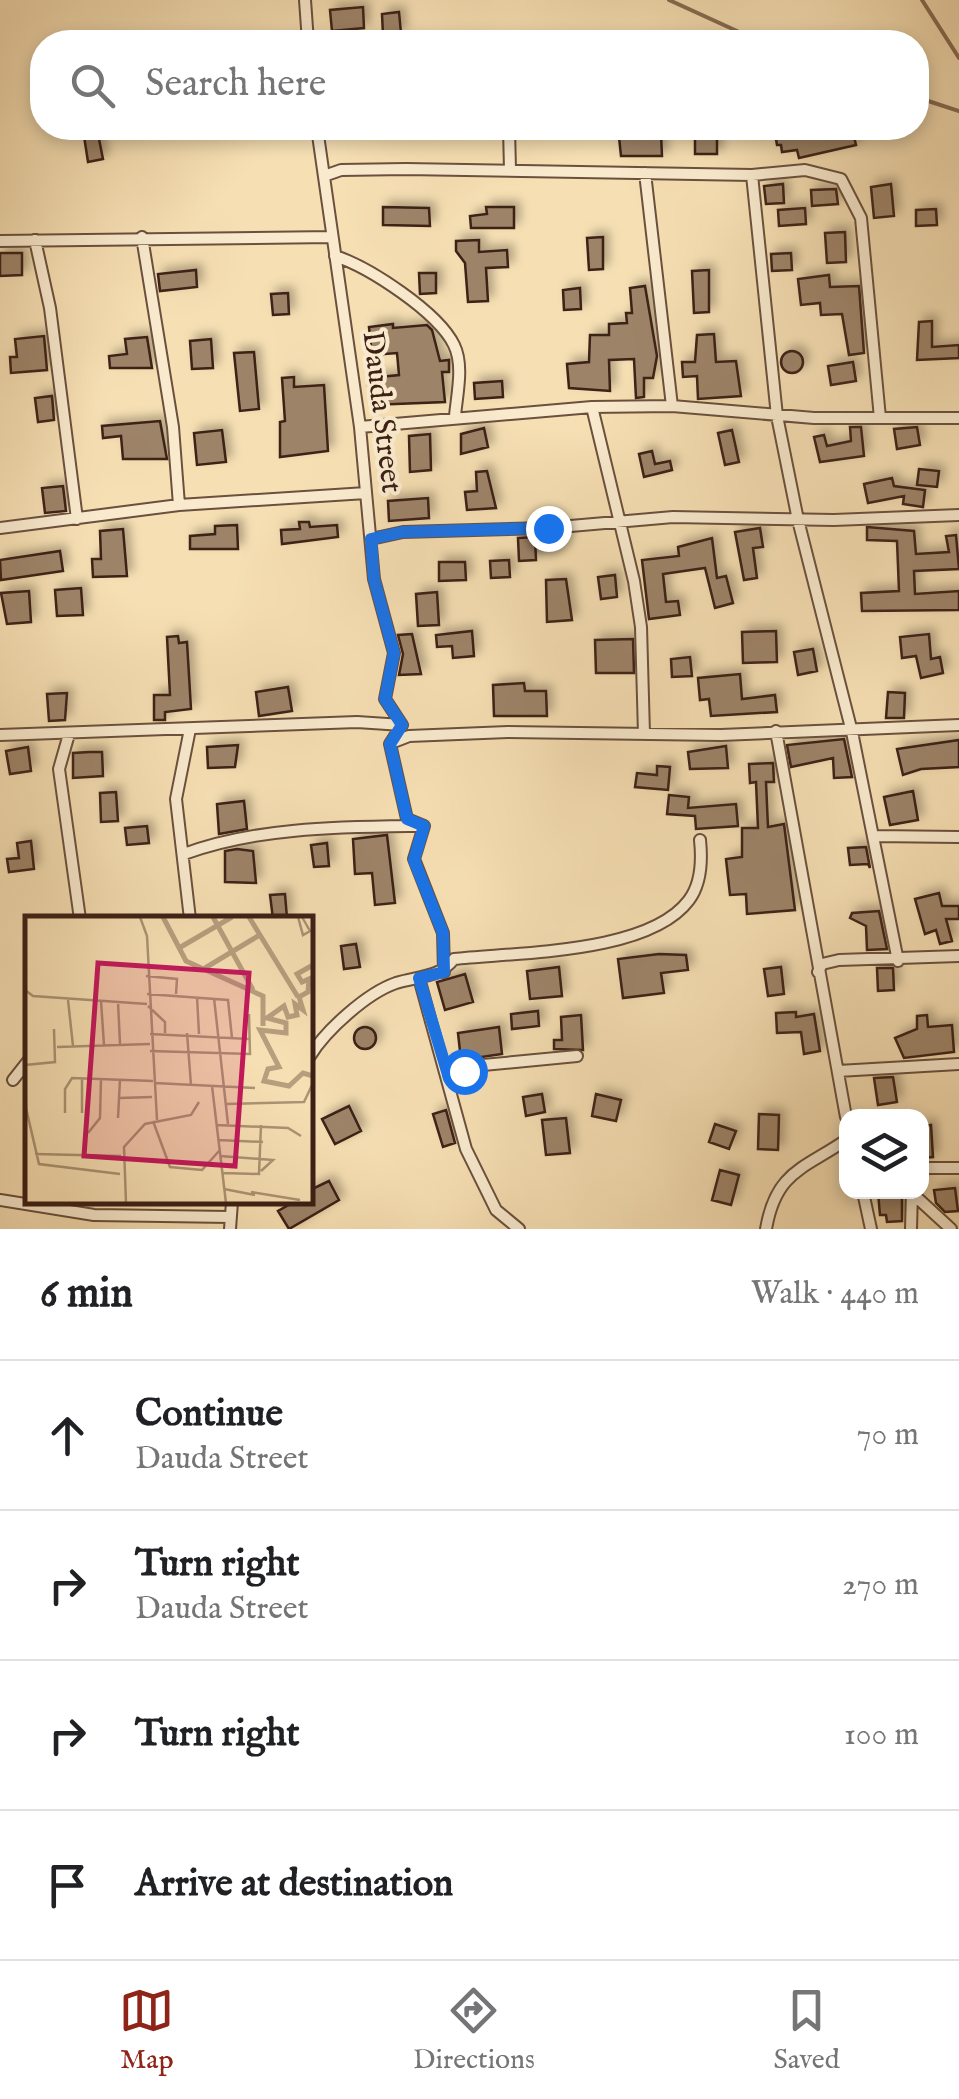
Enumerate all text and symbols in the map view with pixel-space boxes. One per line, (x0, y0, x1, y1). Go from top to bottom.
search box (30, 30, 929, 140)
icon: search (65, 58, 120, 113)
text: Search here (145, 61, 326, 109)
street label: Dauda Street (352, 329, 410, 495)
route end (526, 506, 572, 552)
inset map (25, 916, 312, 1204)
route start (442, 1049, 488, 1095)
map controls (839, 1109, 929, 1199)
button: layers (839, 1109, 929, 1199)
text: 6 min (40, 1268, 133, 1321)
text: Walk · 440 m (751, 1274, 919, 1315)
text: Continue (135, 1391, 283, 1439)
icon: ahead (40, 1408, 95, 1463)
text: 70 m (857, 1415, 919, 1456)
text: Dauda Street (135, 1439, 308, 1480)
text: Turn right (135, 1541, 299, 1589)
icon: right (40, 1558, 95, 1613)
text: 270 m (842, 1565, 919, 1606)
text: Dauda Street (135, 1589, 308, 1630)
icon: right (40, 1708, 95, 1763)
text: Turn right (135, 1711, 299, 1759)
text: 100 m (844, 1715, 919, 1756)
icon: arrive (40, 1858, 95, 1913)
text: Arrive at destination (135, 1861, 453, 1909)
tab: Map (119, 1983, 174, 2078)
tab: Directions (413, 1983, 535, 2078)
tab: Saved (773, 1983, 840, 2078)

